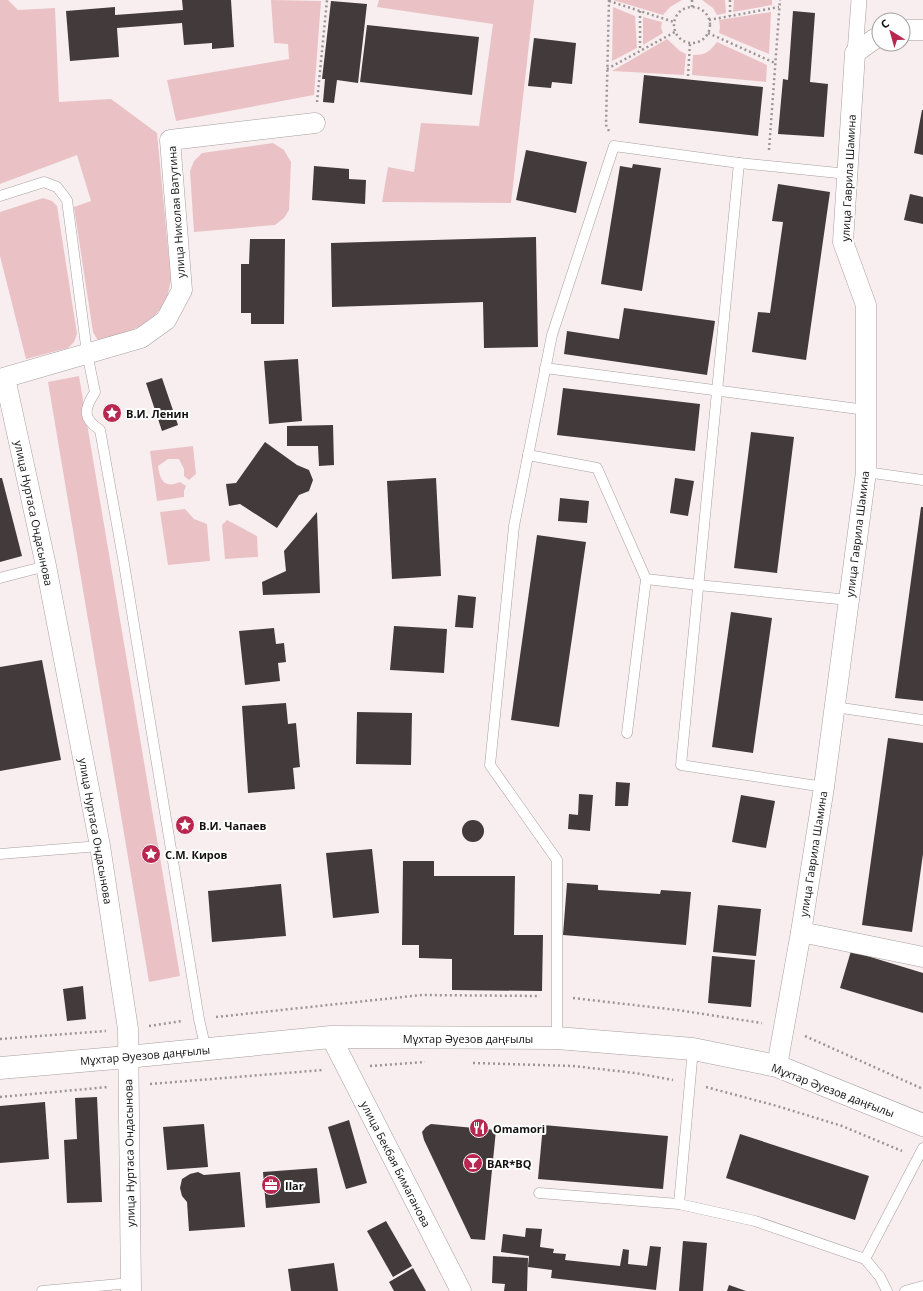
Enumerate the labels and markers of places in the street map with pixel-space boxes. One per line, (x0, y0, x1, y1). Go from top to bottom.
place icon: В.И. Ленин (101, 402, 123, 424)
place label: В.И. Ленин (126, 406, 189, 421)
place icon: В.И. Чапаев (174, 814, 196, 836)
place label: В.И. Чапаев (199, 818, 267, 833)
place icon: С.М. Киров (140, 843, 162, 865)
place label: С.М. Киров (165, 847, 228, 862)
restaurant icon: Omamori (468, 1117, 490, 1139)
place label: Omamori (493, 1121, 545, 1136)
bar icon: BAR*BQ (462, 1152, 484, 1174)
place label: BAR*BQ (487, 1156, 532, 1171)
office icon: Ilar (260, 1174, 282, 1196)
place label: Ilar (285, 1178, 304, 1193)

